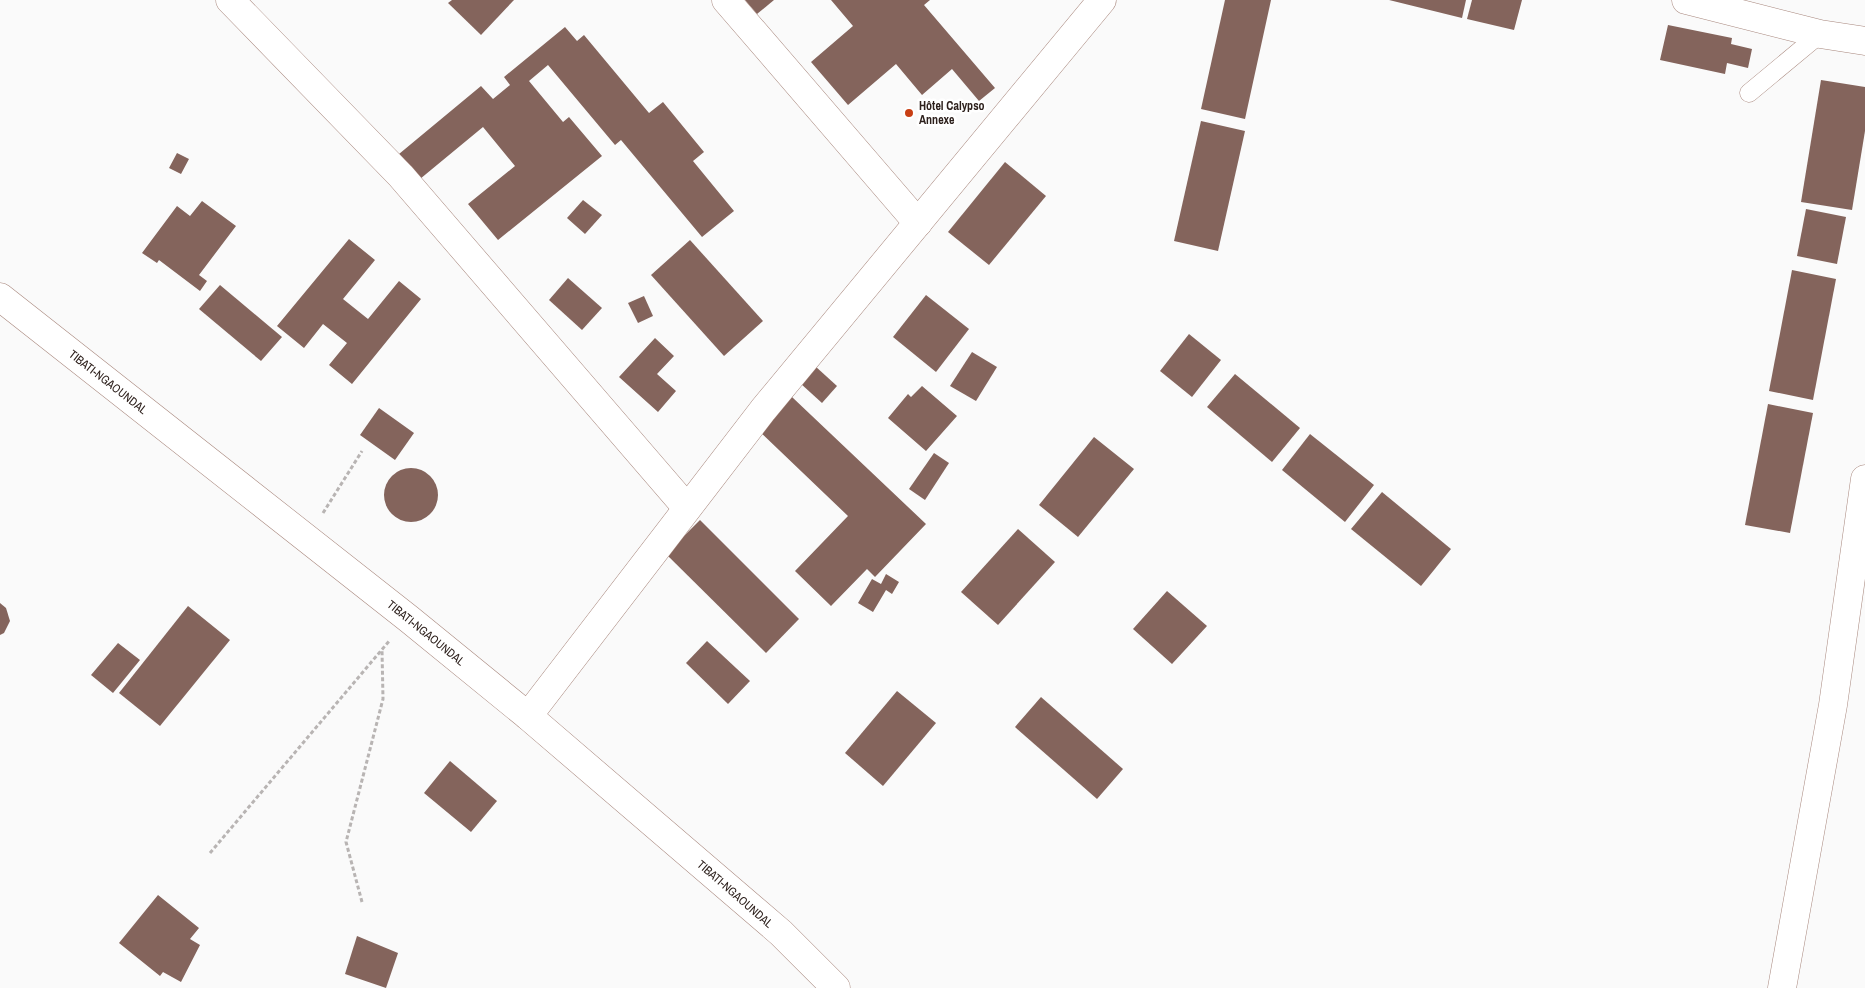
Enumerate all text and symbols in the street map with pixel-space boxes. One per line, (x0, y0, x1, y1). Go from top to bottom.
place label: Hôtel Calypso Annexe (919, 98, 985, 128)
marker: Hôtel Calypso Annexe (903, 107, 915, 119)
street label: TIBATI-NGAOUNDAL (65, 346, 151, 418)
street label: TIBATI-NGAOUNDAL (384, 597, 469, 670)
street label: TIBATI-NGAOUNDAL (694, 857, 777, 932)

